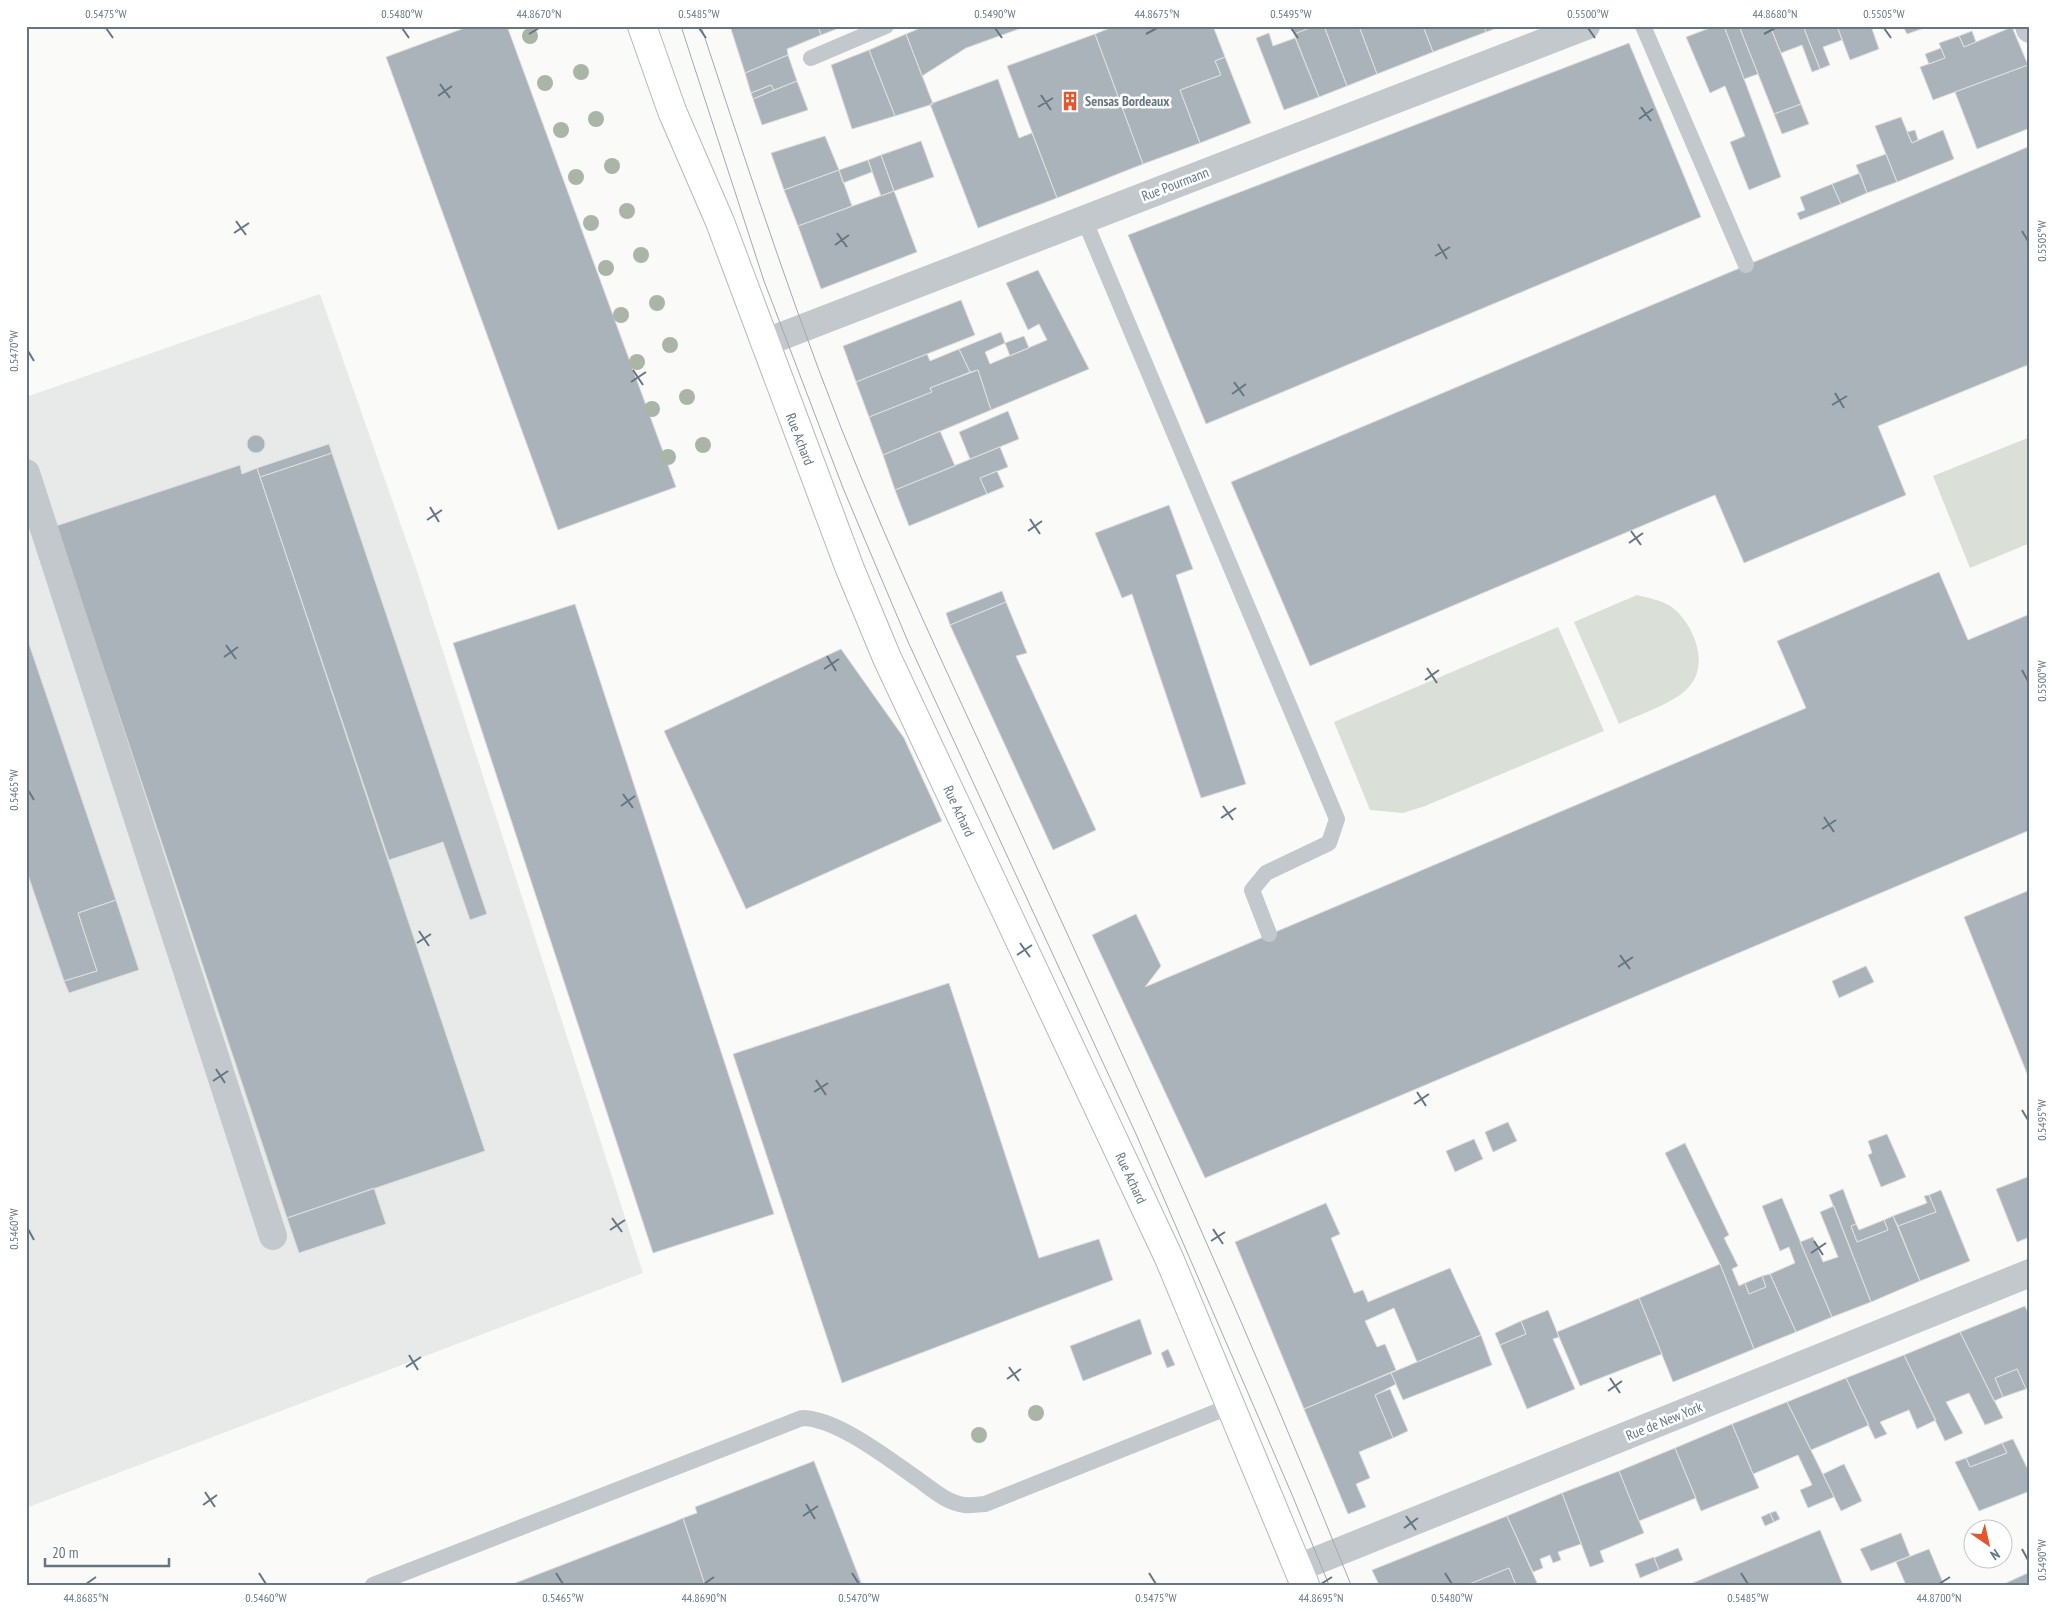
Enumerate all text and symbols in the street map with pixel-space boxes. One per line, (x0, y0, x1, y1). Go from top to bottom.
text: 0.5475°W (85, 6, 127, 21)
text: 0.5480°W (381, 6, 423, 21)
text: 44.8670°N (516, 6, 562, 21)
text: 0.5485°W (678, 6, 720, 21)
text: 0.5490°W (974, 6, 1016, 21)
text: 44.8675°N (1134, 6, 1180, 21)
text: 0.5495°W (1270, 6, 1312, 21)
text: 0.5500°W (1567, 6, 1609, 21)
text: 44.8680°N (1752, 6, 1798, 21)
text: 0.5505°W (1863, 6, 1905, 21)
building icon: Sensas Bordeaux (1059, 90, 1081, 112)
place label: Sensas Bordeaux (1085, 92, 1170, 110)
street label: Rue Pourmann (1139, 163, 1211, 205)
text: 0.5505°W (2034, 220, 2049, 262)
text: 0.5470°W (6, 330, 21, 372)
street label: Rue Achard (782, 410, 818, 468)
text: 0.5500°W (2034, 660, 2049, 702)
text: 0.5465°W (6, 769, 21, 811)
street label: Rue Achard (939, 783, 979, 839)
text: 0.5495°W (2034, 1099, 2049, 1141)
street label: Rue Achard (1111, 1150, 1151, 1206)
text: 0.5460°W (6, 1208, 21, 1250)
street label: Rue de New York (1623, 1397, 1705, 1444)
north arrow (1964, 1518, 2014, 1568)
scale bar (45, 1536, 169, 1568)
text: 0.5490°W (2034, 1539, 2049, 1581)
text: 20 m (52, 1543, 78, 1562)
text: N (1987, 1545, 2003, 1564)
text: 44.8685°N (63, 1590, 109, 1605)
text: 0.5460°W (245, 1590, 287, 1605)
text: 0.5465°W (542, 1590, 584, 1605)
text: 44.8690°N (681, 1590, 727, 1605)
text: 0.5470°W (838, 1590, 880, 1605)
text: 0.5475°W (1135, 1590, 1177, 1605)
text: 44.8695°N (1298, 1590, 1344, 1605)
text: 0.5480°W (1431, 1590, 1473, 1605)
text: 0.5485°W (1727, 1590, 1769, 1605)
text: 44.8700°N (1916, 1590, 1962, 1605)

